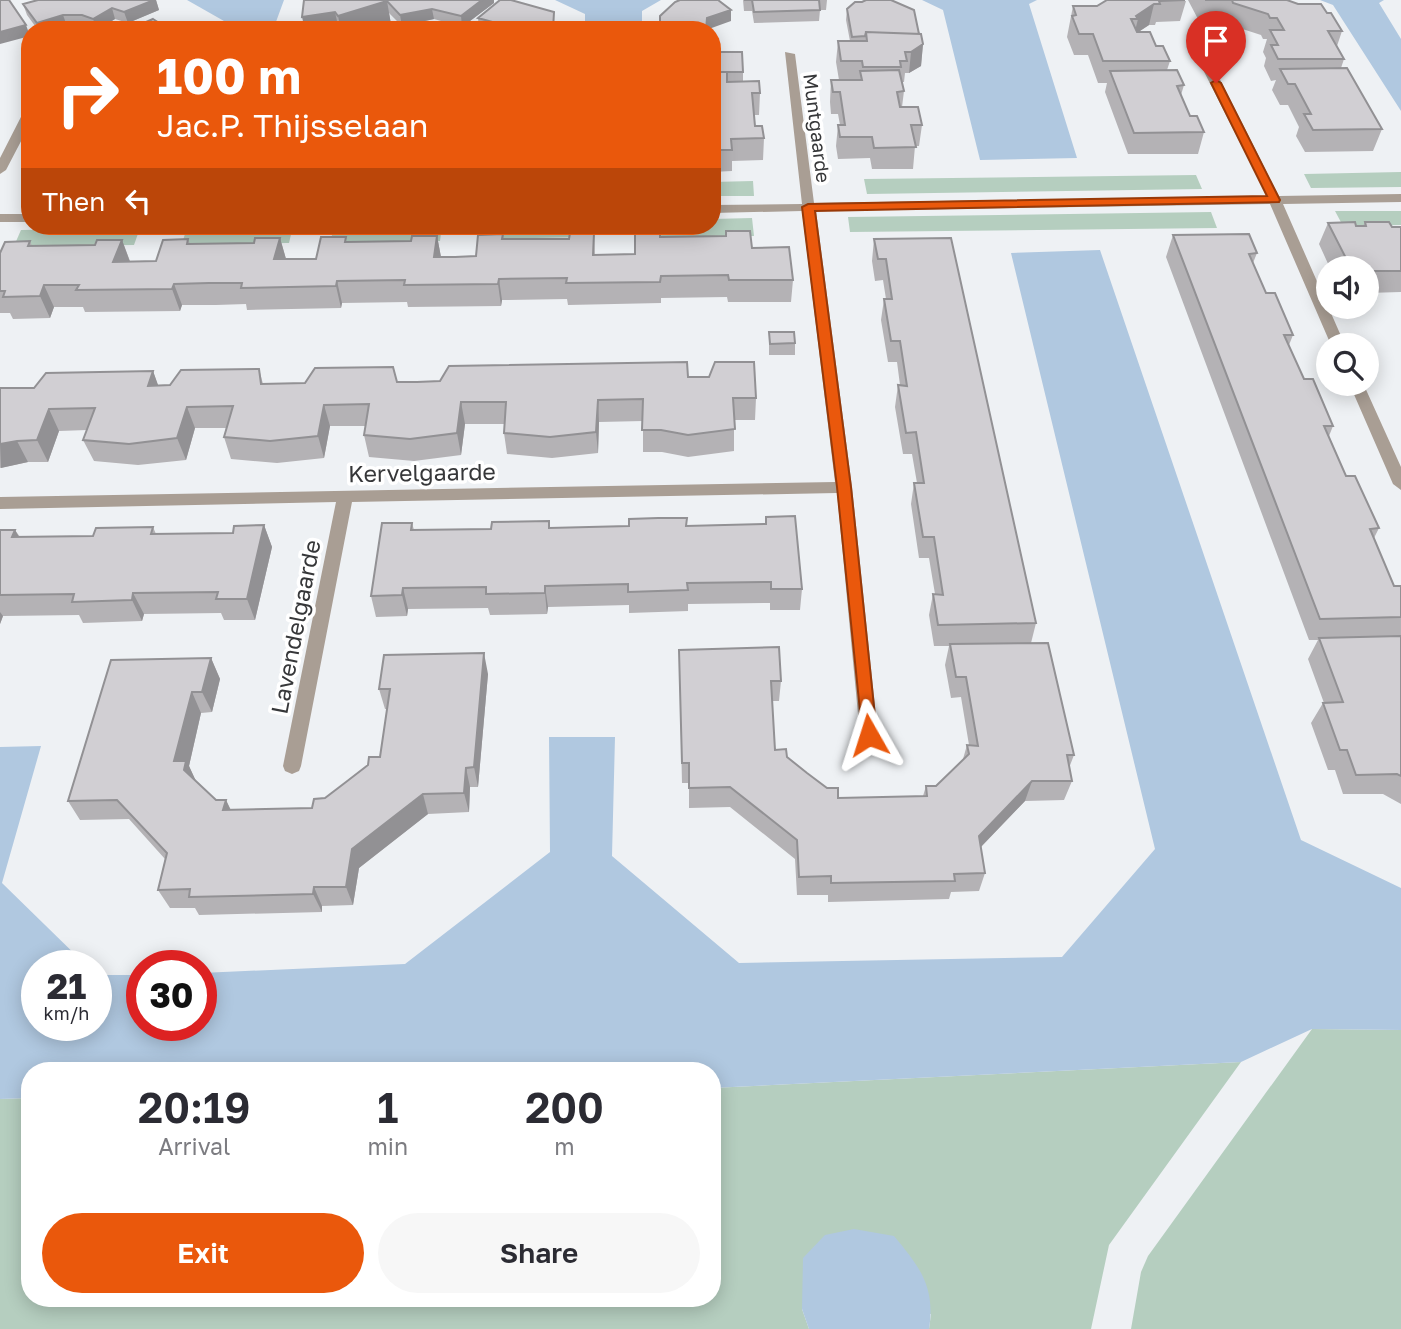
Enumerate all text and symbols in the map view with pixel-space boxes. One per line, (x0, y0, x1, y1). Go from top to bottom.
pin (1186, 11, 1246, 83)
icon: arrive (1197, 22, 1235, 60)
text: 100 m (157, 46, 301, 105)
icon: right (42, 49, 133, 140)
street label: Muntgaarde (799, 72, 836, 184)
text: Jac.P. Thijsselaan (157, 106, 429, 144)
icon: left (119, 182, 157, 220)
text: Then (42, 186, 105, 217)
map controls (1316, 256, 1379, 396)
button: sound (1316, 256, 1379, 319)
button: search (1316, 333, 1379, 396)
street label: Kervelgaarde (348, 457, 496, 487)
street label: Lavendelgaarde (264, 537, 326, 716)
position arrow (832, 698, 906, 772)
speed limit sign: 30 (126, 950, 217, 1041)
text: 21 (47, 965, 86, 1007)
text: km/h (44, 1002, 89, 1024)
text: 20:19 (138, 1082, 250, 1132)
text: 1 (377, 1082, 398, 1132)
text: 200 (525, 1082, 604, 1132)
text: Arrival (158, 1132, 230, 1160)
text: min (367, 1132, 408, 1160)
text: m (554, 1132, 575, 1160)
button: Exit (42, 1213, 364, 1293)
button: Share (378, 1213, 700, 1293)

